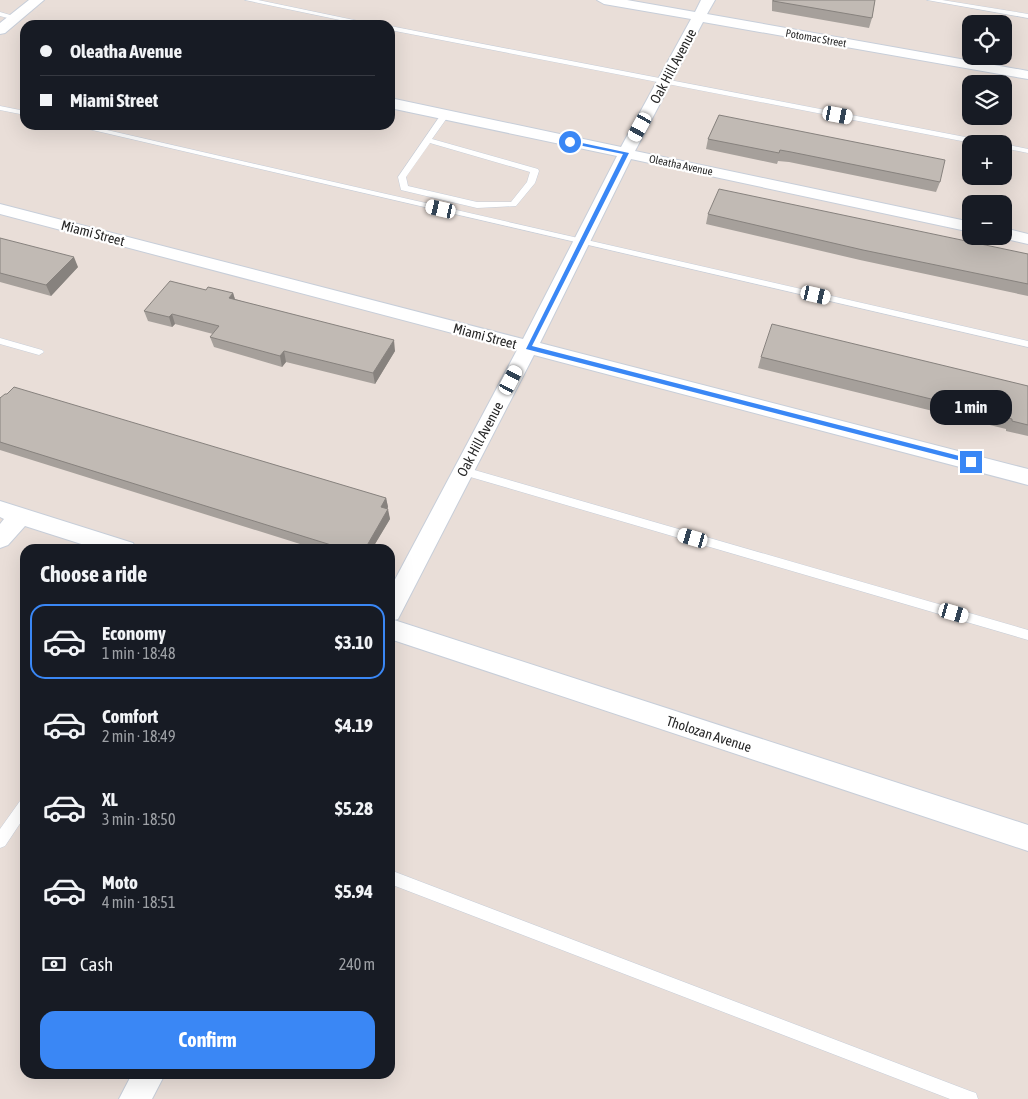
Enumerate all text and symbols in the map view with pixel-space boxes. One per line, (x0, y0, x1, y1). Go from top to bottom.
map controls (962, 15, 1012, 245)
button: locate (962, 15, 1012, 65)
street label: Oak Hill Avenue (647, 26, 699, 106)
street label: Potomac Street (785, 27, 847, 49)
text: Oleatha Avenue (70, 40, 182, 62)
button: layers (962, 75, 1012, 125)
text: Miami Street (70, 89, 158, 111)
car (821, 105, 854, 125)
car (626, 110, 653, 144)
route start (559, 131, 581, 153)
button: + (962, 135, 1012, 185)
street label: Oleatha Avenue (648, 152, 714, 178)
button: − (962, 195, 1012, 245)
car (424, 198, 457, 220)
street label: Miami Street (60, 217, 126, 249)
car (799, 284, 832, 306)
street label: Miami Street (452, 320, 518, 352)
car (497, 363, 524, 397)
callout: 1 min (930, 390, 1012, 424)
text: 1 min (955, 398, 987, 416)
street label: Oak Hill Avenue (454, 399, 506, 479)
route end (960, 451, 982, 473)
car (676, 527, 709, 549)
text: Choose a ride (40, 561, 147, 587)
car (937, 602, 970, 624)
icon: car (42, 619, 87, 664)
text: Economy (102, 622, 166, 644)
text: $3.10 (335, 631, 373, 653)
text: 1 min · 18:48 (102, 644, 175, 662)
icon: car (42, 702, 87, 747)
text: Comfort (102, 705, 158, 727)
street label: Tholozan Avenue (665, 713, 753, 755)
text: $4.19 (335, 714, 373, 736)
text: 2 min · 18:49 (102, 727, 175, 745)
icon: car (42, 785, 87, 830)
text: XL (102, 788, 118, 810)
text: $5.28 (335, 797, 373, 819)
text: 3 min · 18:50 (102, 810, 175, 828)
icon: car (42, 868, 87, 913)
text: Moto (102, 871, 138, 893)
text: $5.94 (335, 880, 373, 902)
text: 4 min · 18:51 (102, 893, 175, 911)
icon: cash (40, 950, 68, 978)
text: Cash (80, 953, 113, 975)
text: 240 m (339, 955, 375, 973)
button: Confirm (40, 1011, 375, 1069)

